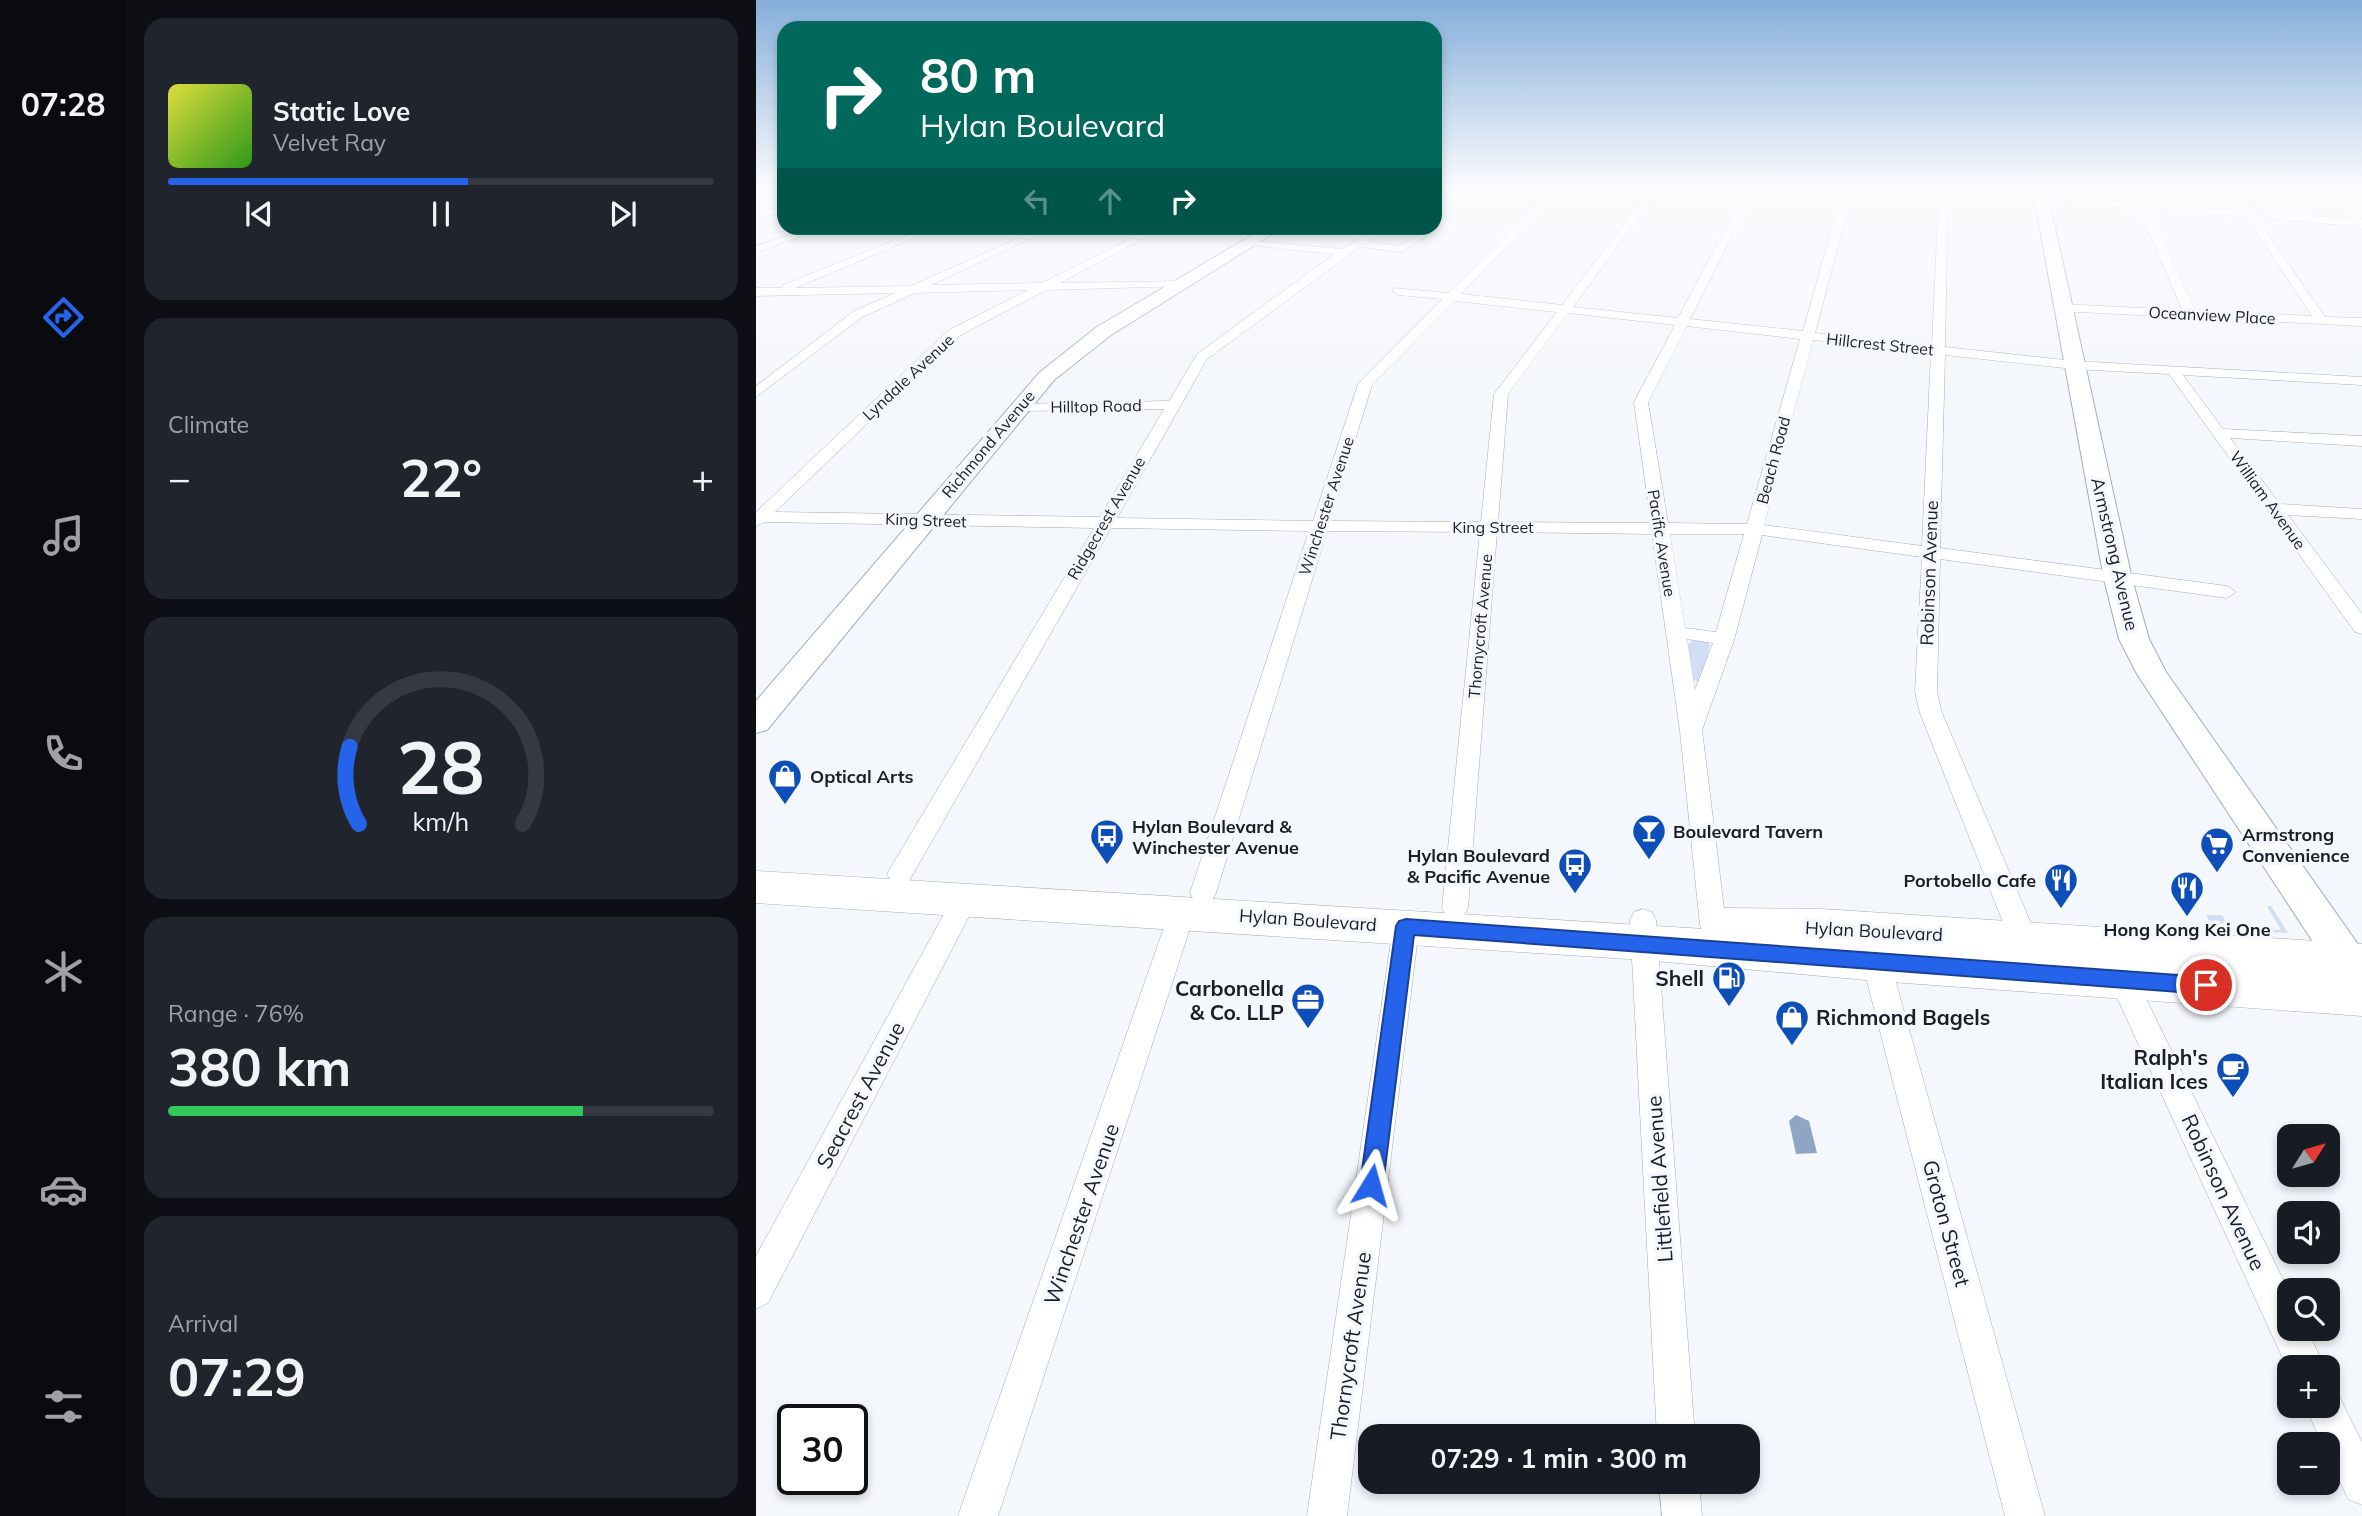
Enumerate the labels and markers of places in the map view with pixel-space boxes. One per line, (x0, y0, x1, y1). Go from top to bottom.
shop icon: Optical Arts (766, 757, 804, 806)
place label: Optical Arts (810, 765, 913, 788)
bar icon: Boulevard Tavern (1630, 812, 1668, 861)
place label: Hylan Boulevard & Winchester Avenue (1132, 815, 1299, 859)
bus stop icon: Hylan Boulevard & Winchester Avenue (1088, 817, 1126, 866)
place label: Boulevard Tavern (1673, 820, 1823, 843)
place label: Armstrong Convenience (2242, 823, 2350, 867)
supermarket icon: Armstrong Convenience (2198, 825, 2236, 874)
place label: Hylan Boulevard & Pacific Avenue (1407, 844, 1550, 888)
bus stop icon: Hylan Boulevard & Pacific Avenue (1556, 846, 1594, 895)
restaurant icon: Portobello Cafe (2042, 861, 2080, 910)
place label: Portobello Cafe (1903, 869, 2036, 892)
restaurant icon: Hong Kong Kei One (2168, 869, 2206, 918)
place label: Hong Kong Kei One (2103, 918, 2271, 941)
pin (2176, 955, 2236, 1015)
fuel station icon: Shell (1710, 959, 1748, 1008)
place label: Shell (1655, 965, 1704, 991)
place label: Carbonella & Co. LLP (1175, 975, 1284, 1025)
office icon: Carbonella & Co. LLP (1289, 981, 1327, 1030)
shop icon: Richmond Bagels (1773, 998, 1811, 1047)
place label: Richmond Bagels (1816, 1004, 1990, 1030)
place label: Ralph's Italian Ices (2100, 1044, 2208, 1094)
cafe icon: Ralph's Italian Ices (2214, 1050, 2252, 1099)

